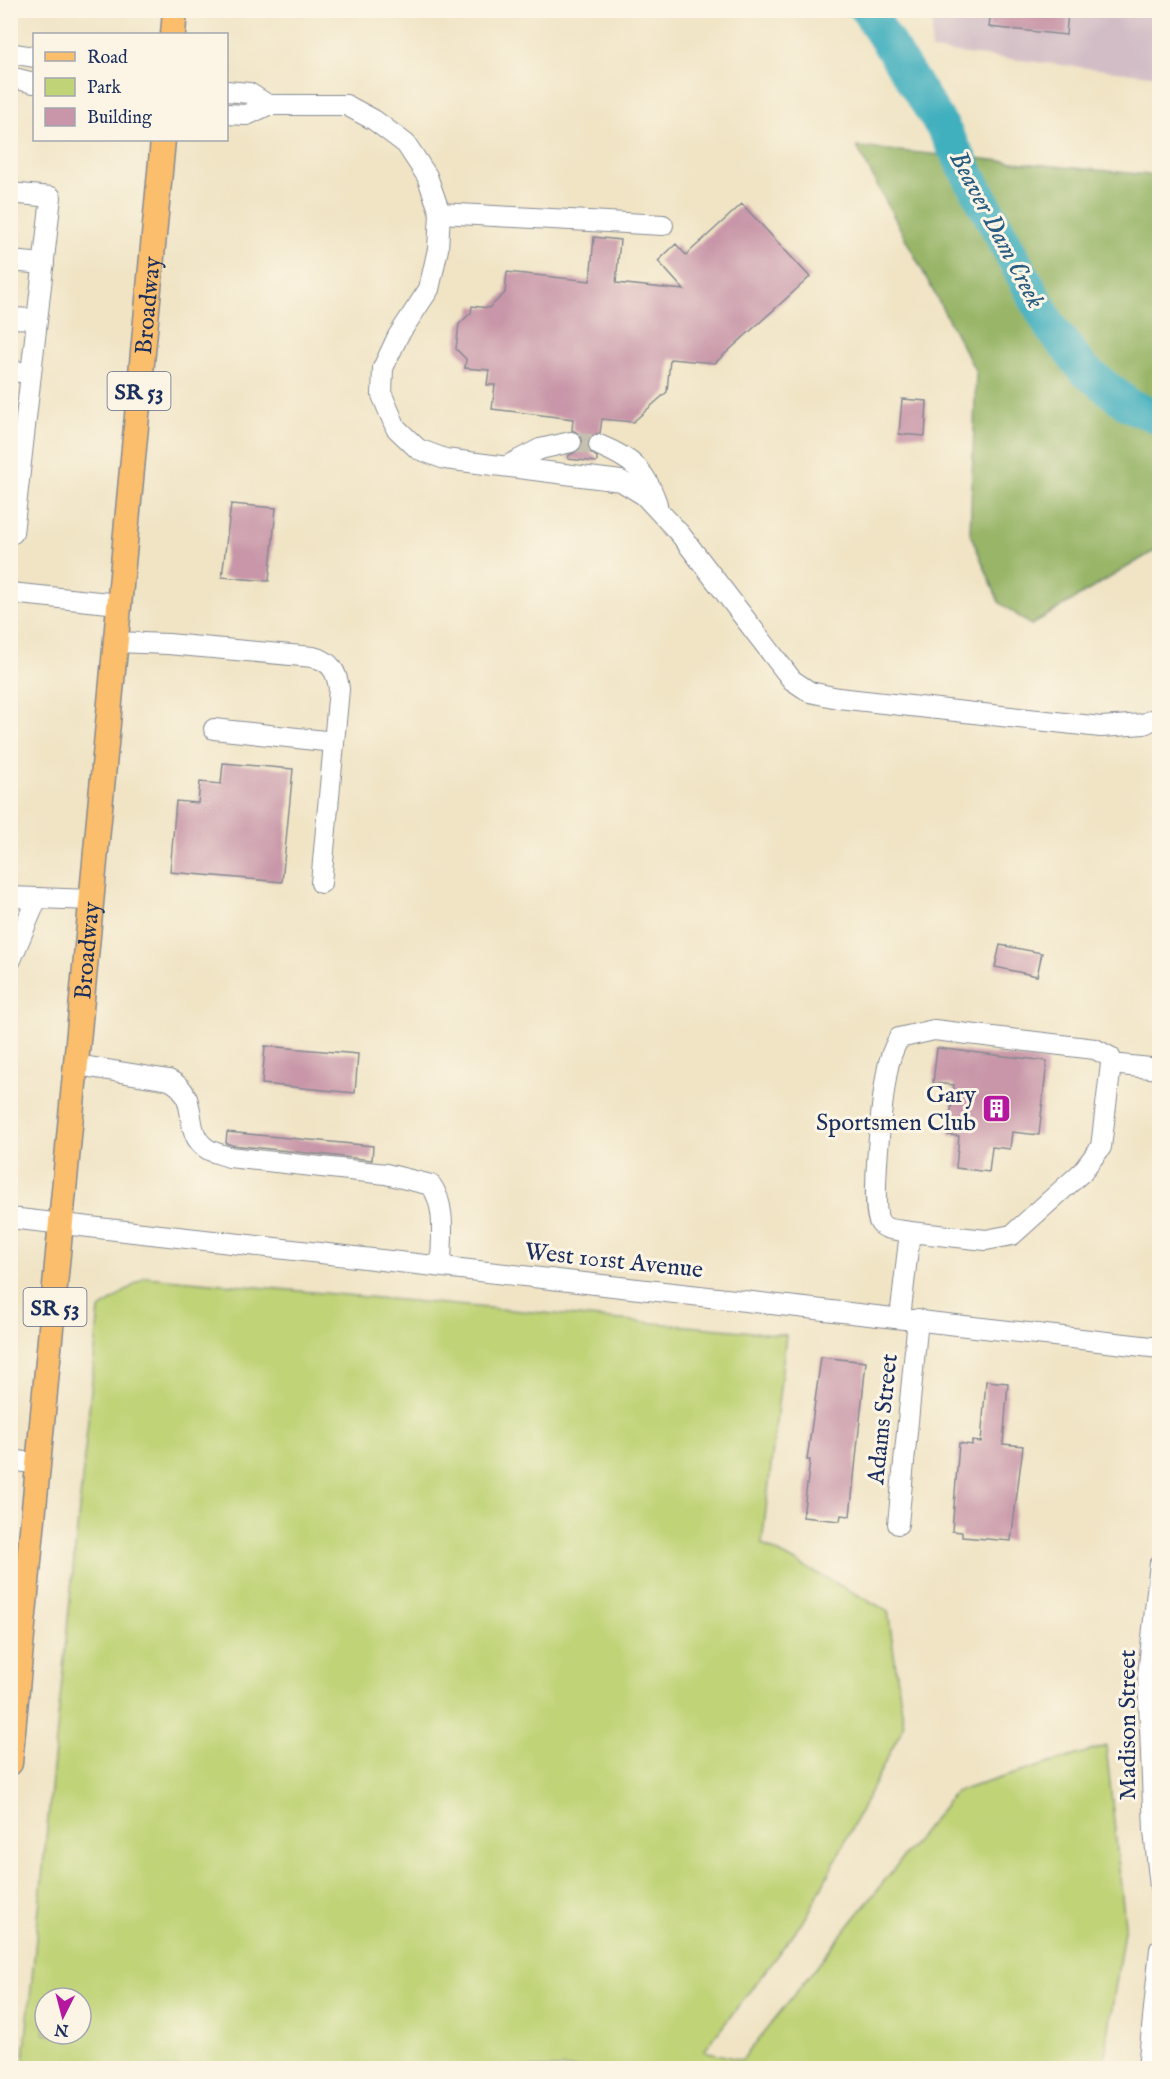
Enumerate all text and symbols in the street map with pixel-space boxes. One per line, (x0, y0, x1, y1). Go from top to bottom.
legend (33, 33, 228, 141)
text: Road (87, 47, 128, 70)
text: Park (87, 77, 122, 100)
text: Building (87, 107, 152, 130)
water label: Beaver Dam Creek (941, 145, 1052, 315)
street label: Broadway (129, 255, 169, 356)
road number: SR 53 (108, 372, 170, 410)
street label: Broadway (68, 900, 108, 1001)
place label: Gary Sportsmen Club (816, 1080, 976, 1139)
building icon: Gary Sportsmen Club (981, 1092, 1013, 1124)
street label: West 101st Avenue (523, 1237, 705, 1286)
road number: SR 53 (23, 1288, 86, 1326)
street label: Adams Street (861, 1352, 906, 1487)
street label: Madison Street (1113, 1649, 1144, 1801)
north arrow (33, 1986, 93, 2046)
text: N (54, 2018, 71, 2040)

